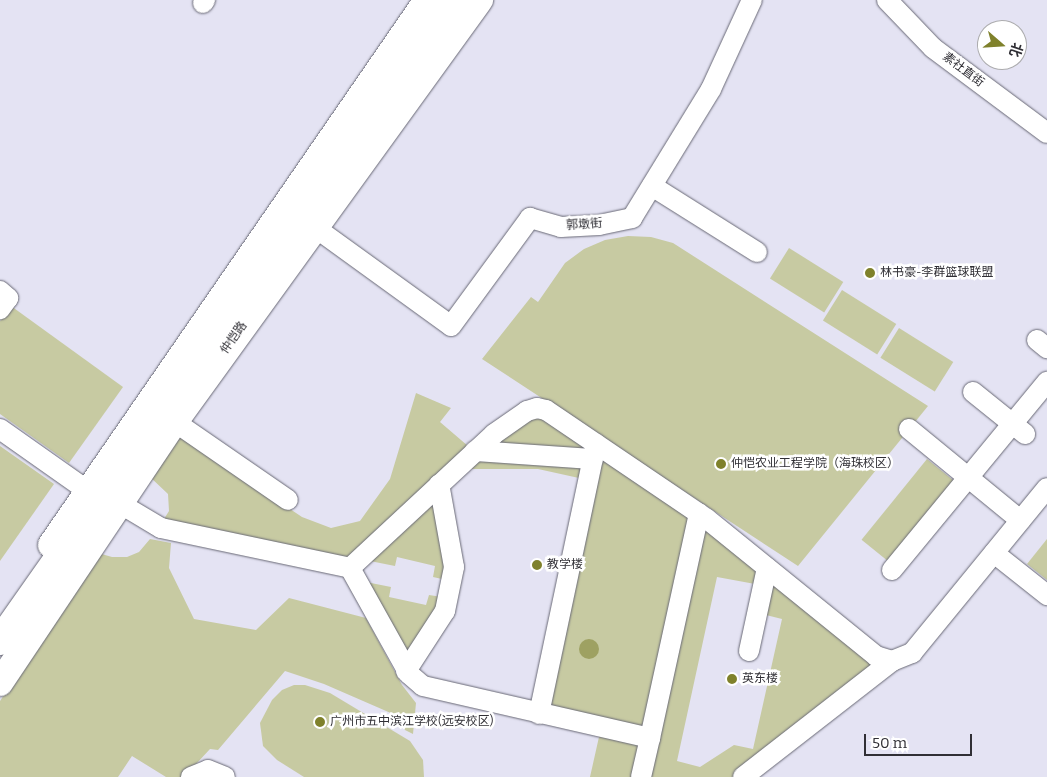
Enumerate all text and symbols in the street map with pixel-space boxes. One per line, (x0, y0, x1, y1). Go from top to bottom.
north arrow (977, 20, 1027, 70)
text: 北 (1005, 40, 1026, 59)
street label: 素社直街 (939, 50, 987, 90)
street label: 郭墩街 (566, 217, 602, 233)
place label: 林书豪-李群篮球联盟 (880, 266, 993, 280)
marker: 林书豪-李群篮球联盟 (864, 267, 876, 279)
street label: 仲恺路 (218, 319, 250, 357)
place label: 仲恺农业工程学院（海珠校区） (731, 457, 899, 471)
marker: 仲恺农业工程学院（海珠校区） (715, 458, 727, 470)
place label: 教学楼 (547, 558, 583, 572)
marker: 教学楼 (531, 559, 543, 571)
place label: 英东楼 (742, 672, 778, 686)
marker: 英东楼 (726, 673, 738, 685)
place label: 广州市五中滨江学校(远安校区) (330, 715, 493, 729)
marker: 广州市五中滨江学校(远安校区) (314, 716, 326, 728)
scale bar (867, 724, 974, 756)
text: 50 m (872, 734, 907, 752)

